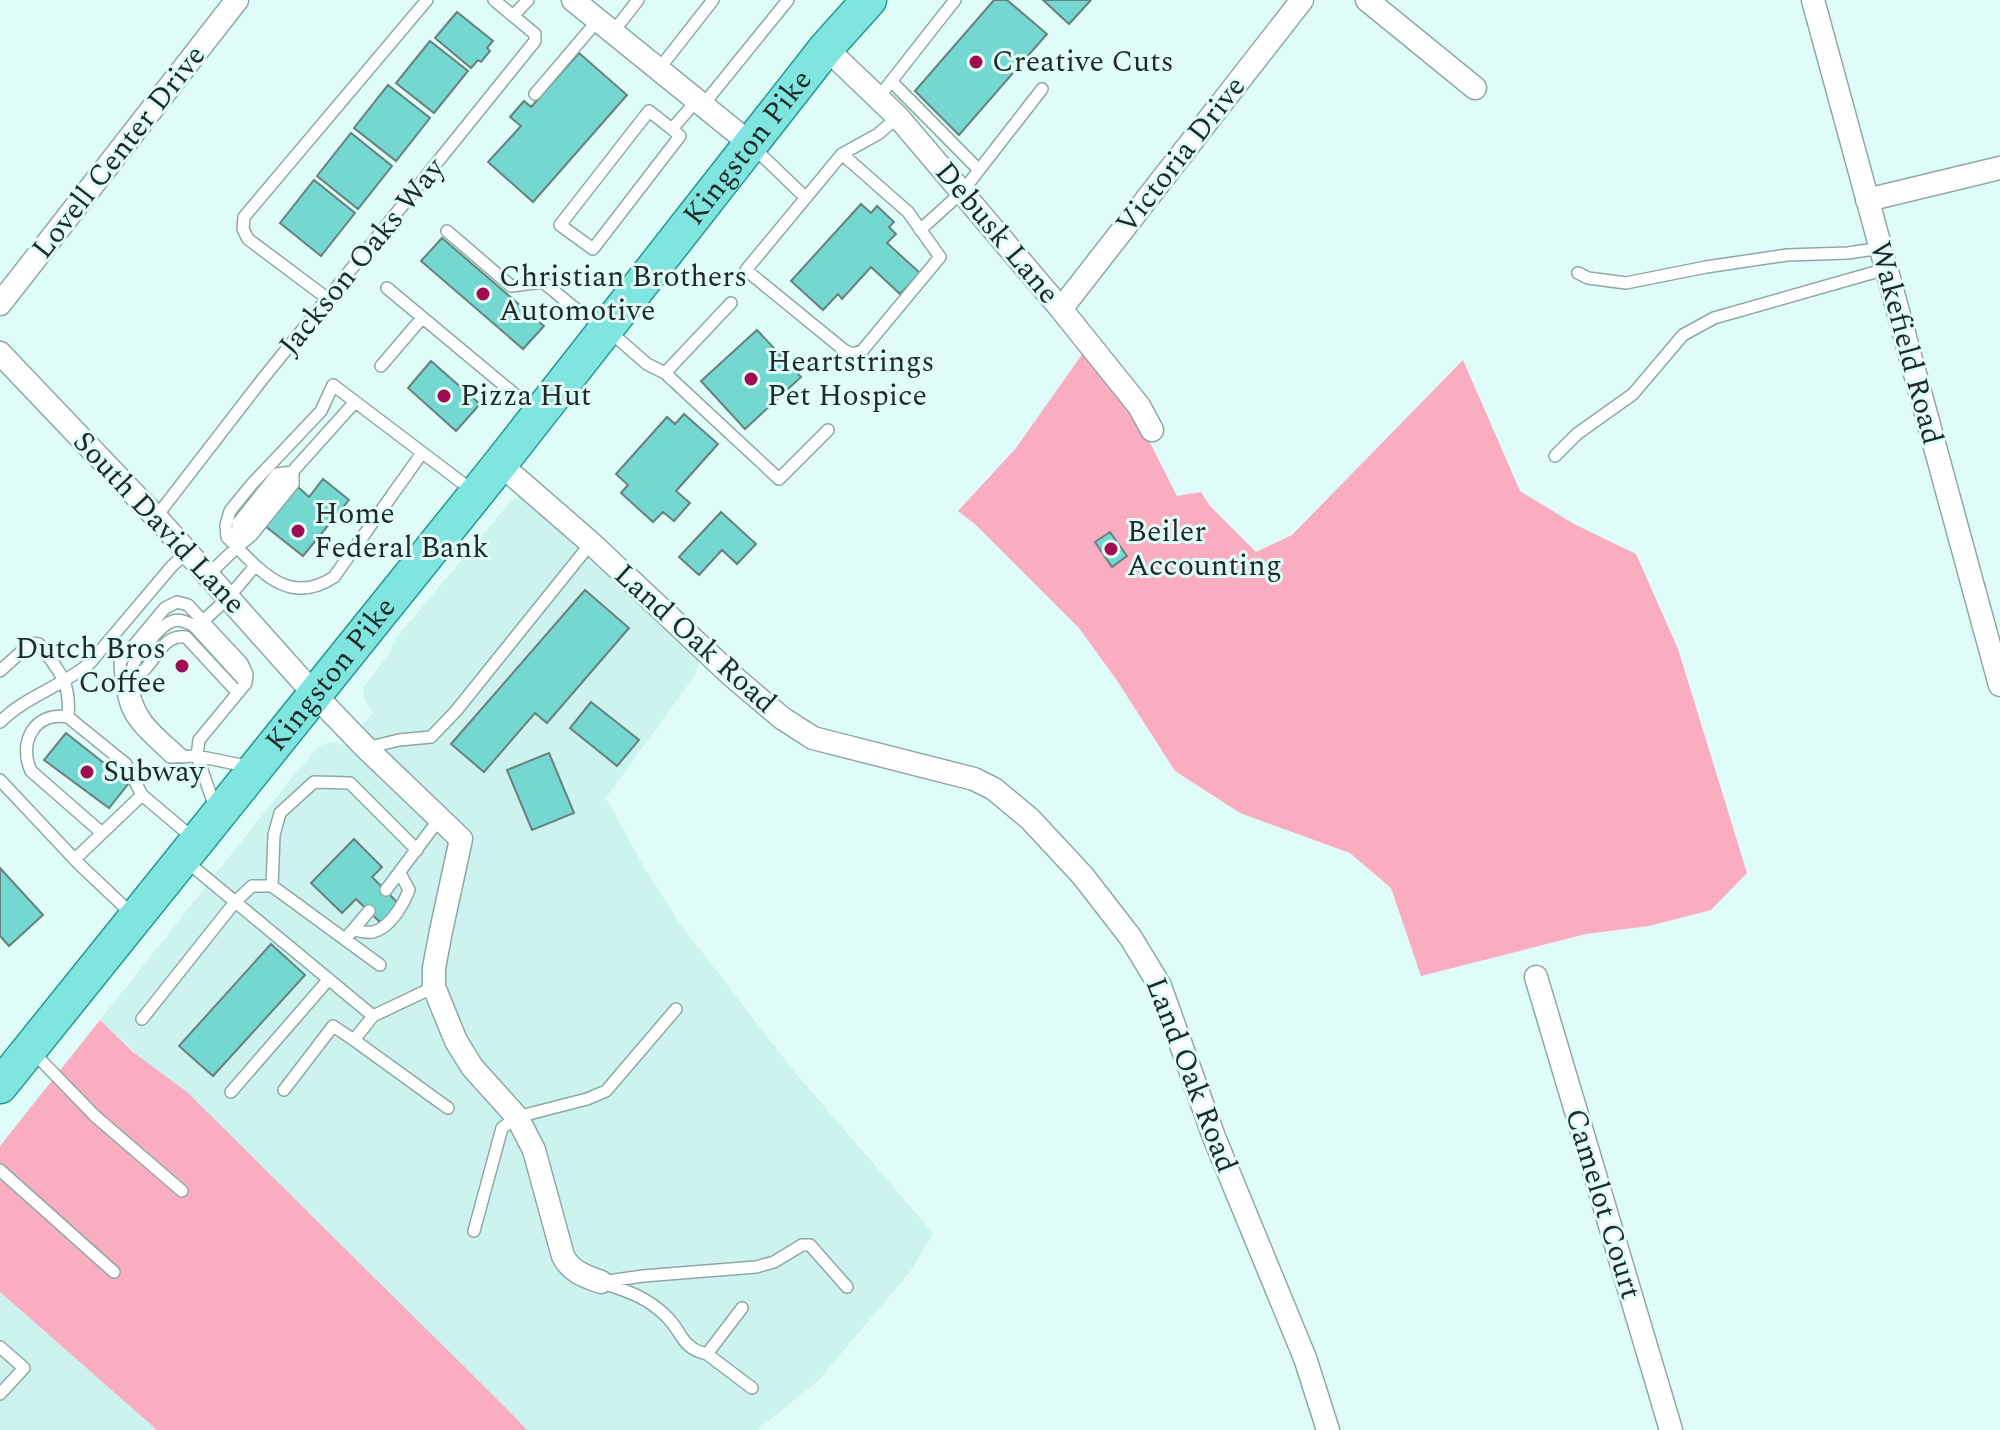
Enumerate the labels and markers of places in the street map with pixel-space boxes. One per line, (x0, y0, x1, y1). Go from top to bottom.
place label: Creative Cuts (992, 39, 1174, 85)
marker: Creative Cuts (967, 53, 985, 71)
place label: Christian Brothers Automotive (499, 254, 747, 334)
marker: Christian Brothers Automotive (474, 285, 492, 303)
place label: Heartstrings Pet Hospice (767, 339, 934, 419)
marker: Heartstrings Pet Hospice (742, 370, 760, 388)
place label: Pizza Hut (460, 373, 591, 419)
marker: Pizza Hut (435, 387, 453, 405)
place label: Home Federal Bank (314, 491, 489, 571)
place label: Beiler Accounting (1127, 509, 1282, 589)
marker: Home Federal Bank (289, 522, 307, 540)
marker: Beiler Accounting (1102, 540, 1120, 558)
place label: Dutch Bros Coffee (15, 626, 166, 706)
marker: Dutch Bros Coffee (173, 657, 191, 675)
place label: Subway (103, 749, 206, 795)
marker: Subway (78, 763, 96, 781)

